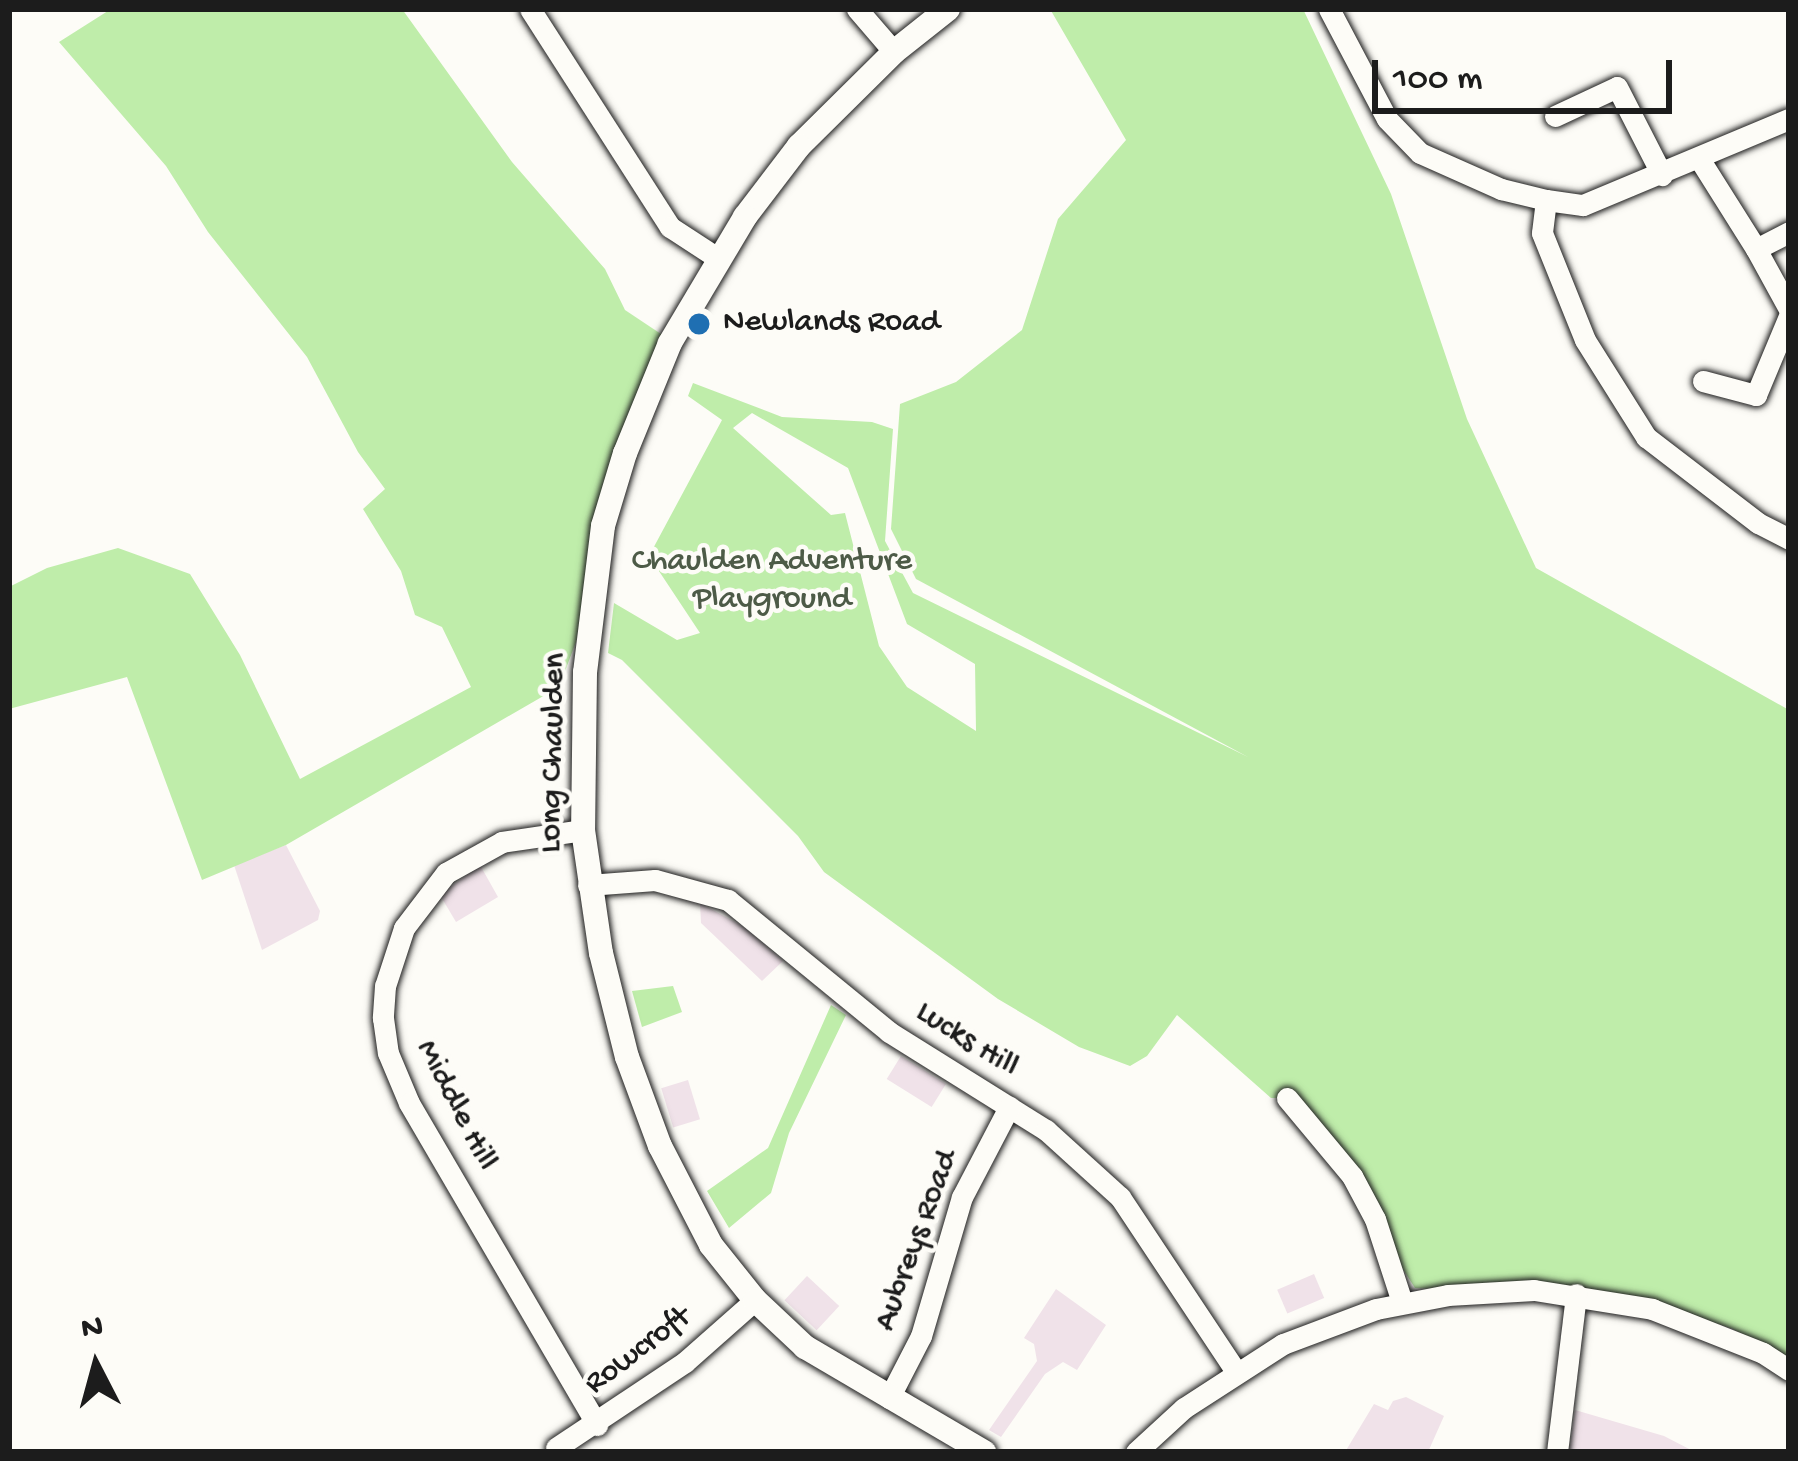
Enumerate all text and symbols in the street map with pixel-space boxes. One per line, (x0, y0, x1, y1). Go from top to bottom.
scale bar (1378, 36, 1678, 110)
text: 100 m (1393, 59, 1483, 102)
place label: Newlands Road (723, 304, 940, 344)
marker: Newlands Road (686, 311, 712, 337)
park label: Chaulden Adventure Playground (632, 543, 912, 621)
street label: Long Chaulden (533, 653, 577, 853)
street label: Lucks Hill (907, 994, 1025, 1088)
street label: Middle Hill (405, 1034, 505, 1178)
street label: Aubreys Road (867, 1145, 969, 1337)
street label: Rowcroft (578, 1299, 700, 1405)
north arrow (36, 1305, 156, 1425)
text: N (80, 1309, 105, 1349)

